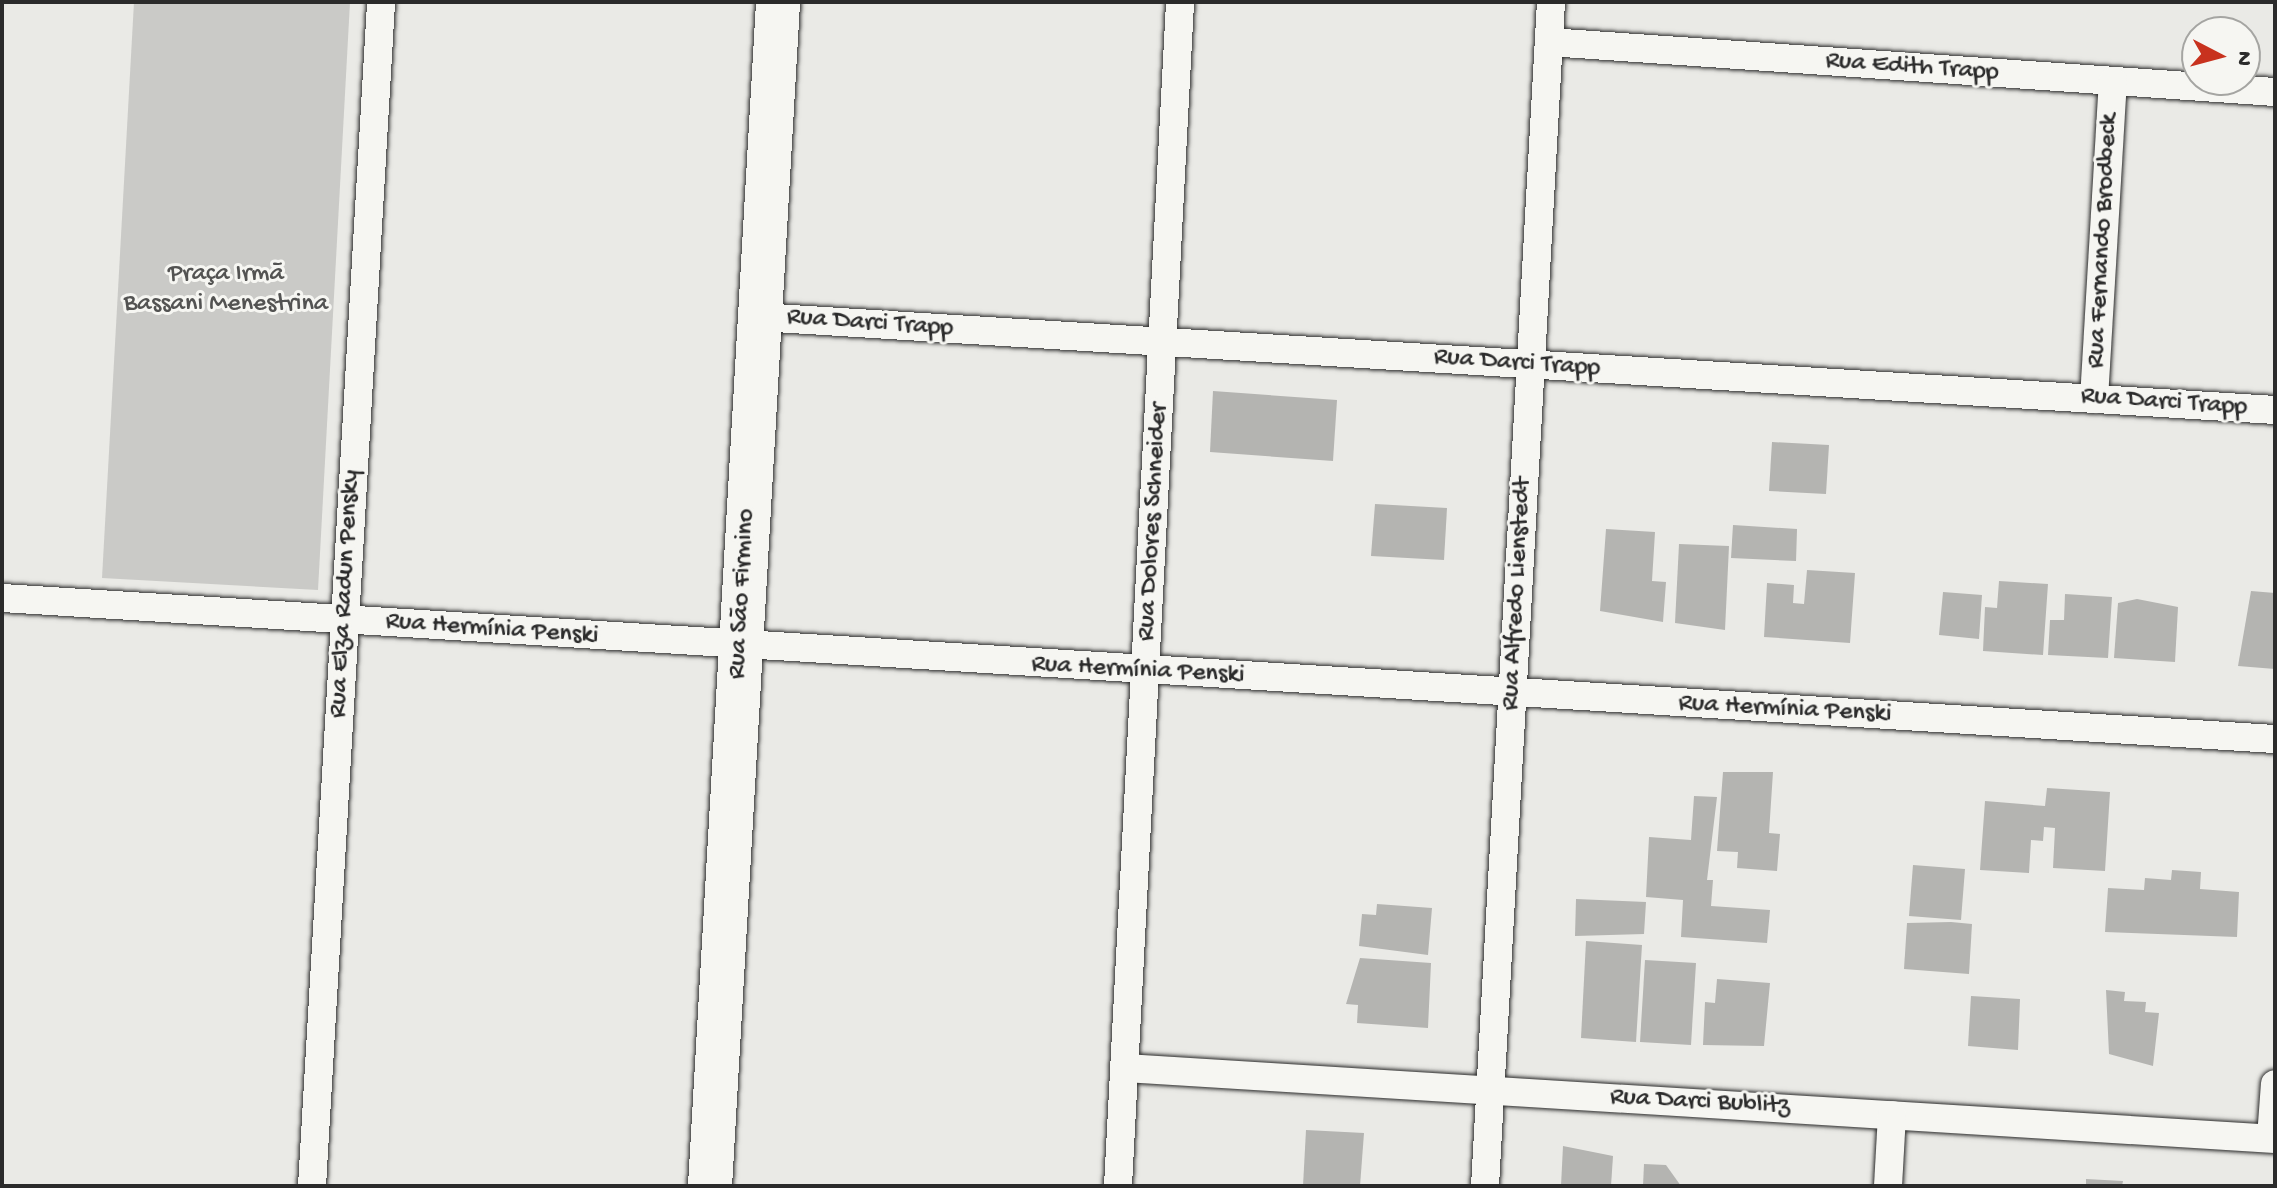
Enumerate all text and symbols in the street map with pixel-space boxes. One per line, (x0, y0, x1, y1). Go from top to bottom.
north arrow (2181, 16, 2261, 96)
street label: Rua Edith Trapp (1824, 46, 2000, 90)
text: N (2229, 50, 2257, 67)
street label: Rua Fernando Brodbeck (2082, 113, 2126, 369)
park label: Praça Irmã Bassani Menestrina (124, 259, 328, 320)
street label: Rua Darci Trapp (786, 303, 954, 345)
street label: Rua Darci Trapp (1433, 343, 1601, 385)
street label: Rua Darci Trapp (2080, 382, 2248, 424)
street label: Rua Dolores Schneider (1132, 402, 1176, 642)
street label: Rua Elza Radun Pensky (324, 469, 368, 719)
street label: Rua Alfredo Lienstedt (1496, 477, 1540, 711)
street label: Rua São Firmino (723, 508, 763, 680)
street label: Rua Hermínia Penski (384, 607, 600, 653)
street label: Rua Hermínia Penski (1031, 650, 1245, 692)
street label: Rua Hermínia Penski (1678, 689, 1892, 731)
street label: Rua Darci Bublitz (1609, 1083, 1791, 1123)

